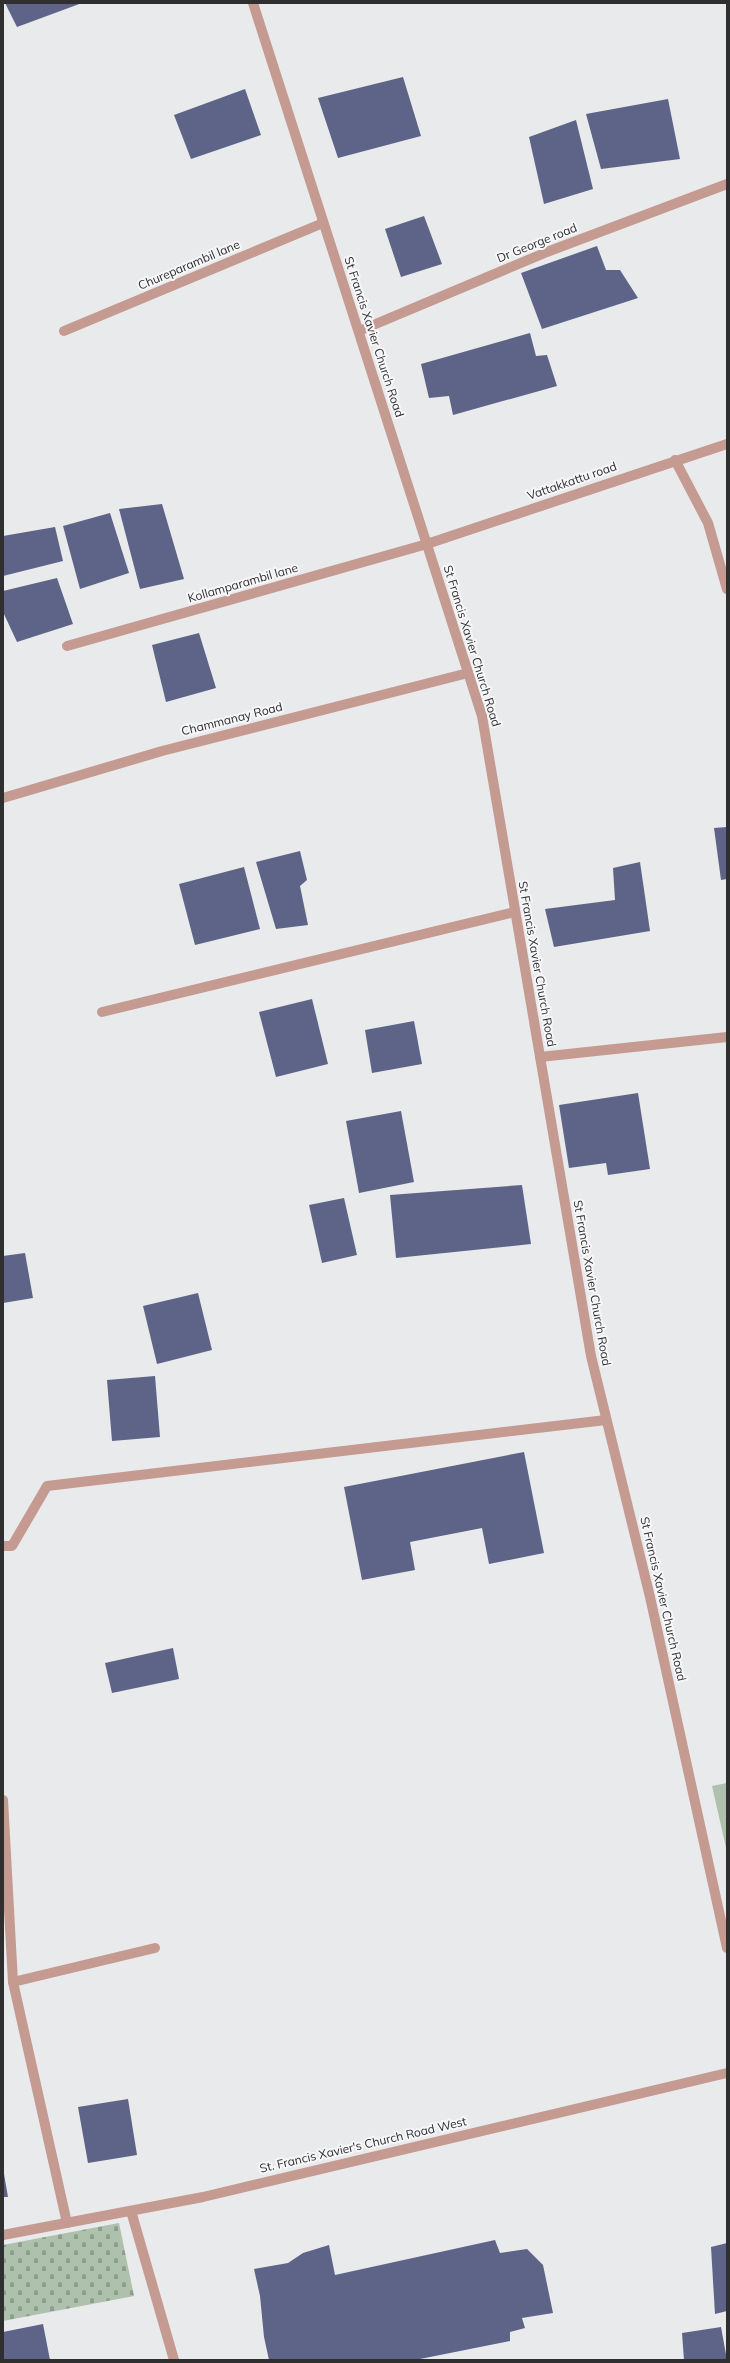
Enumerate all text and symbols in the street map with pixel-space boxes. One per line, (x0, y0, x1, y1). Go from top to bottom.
street label: Dr George road (494, 220, 579, 265)
street label: Chureparambil lane (136, 236, 242, 293)
street label: St Francis Xavier Church Road (341, 255, 408, 419)
street label: Vattakkattu road (525, 458, 619, 503)
street label: Kollamparambil lane (186, 560, 300, 605)
street label: St Francis Xavier Church Road (441, 563, 504, 728)
street label: Chammanay Road (180, 699, 284, 738)
street label: St Francis Xavier Church Road (516, 880, 559, 1048)
street label: St Francis Xavier Church Road (571, 1199, 614, 1367)
street label: St Francis Xavier Church Road (637, 1515, 690, 1682)
street label: St. Francis Xavier's Church Road West (258, 2113, 468, 2176)

